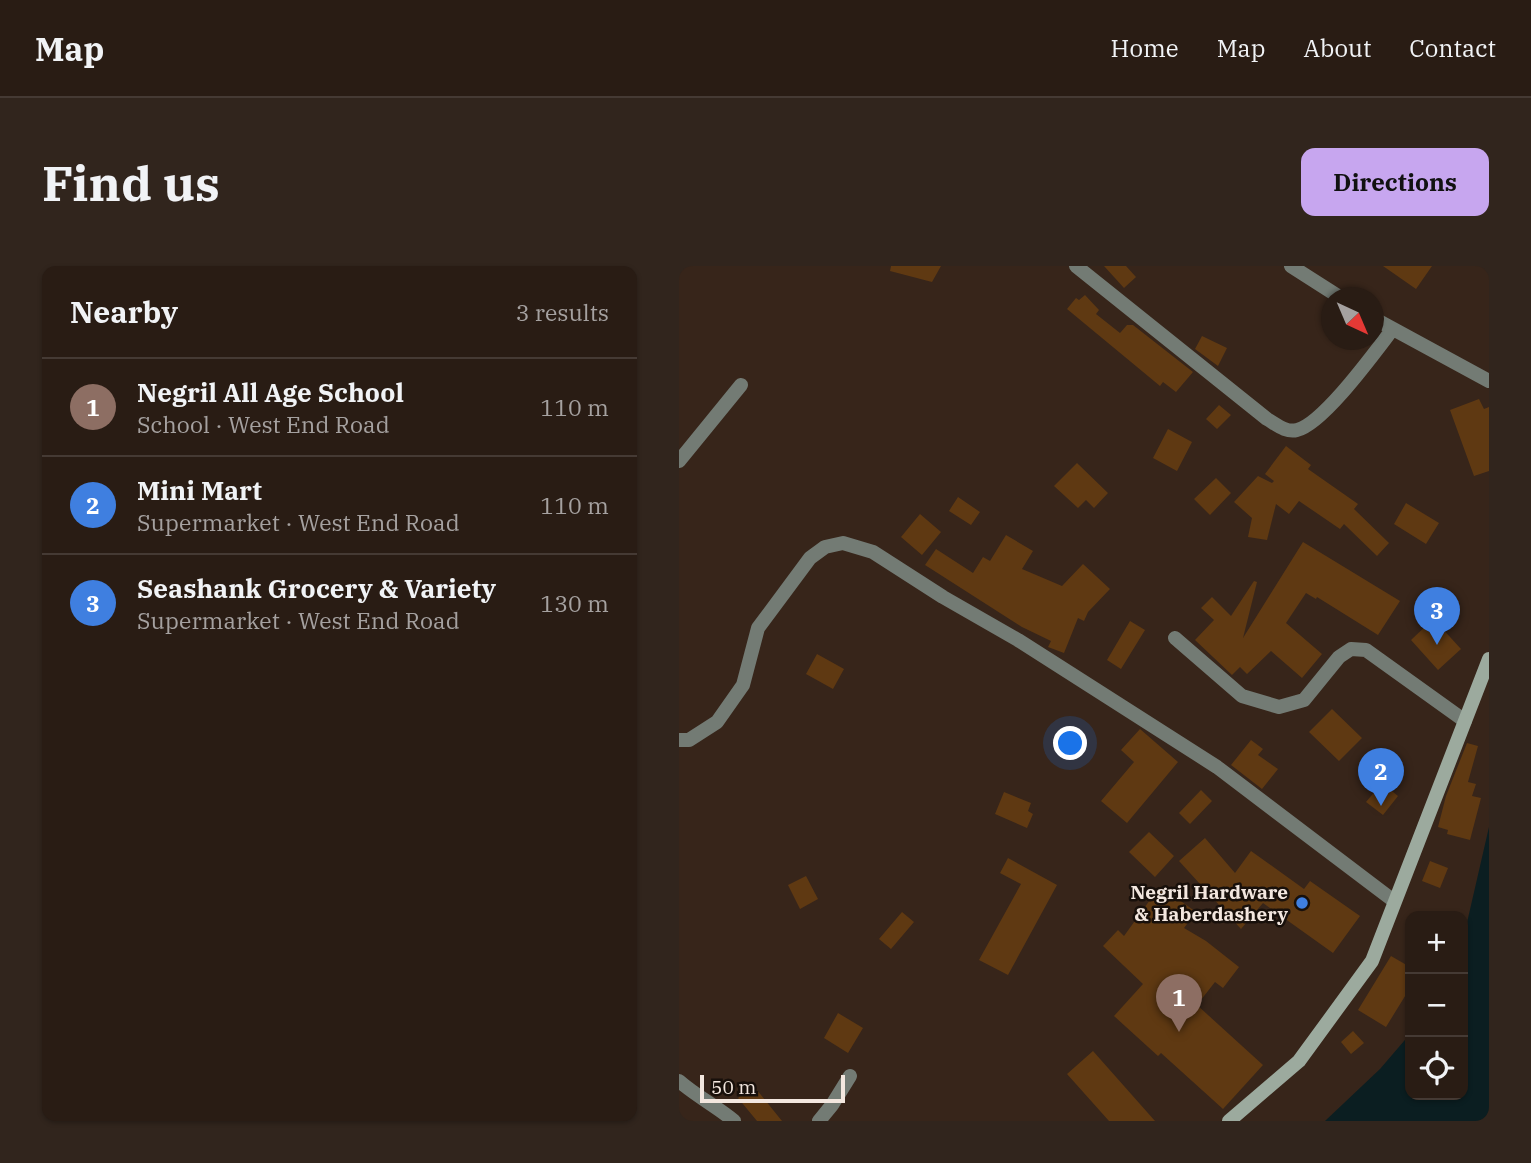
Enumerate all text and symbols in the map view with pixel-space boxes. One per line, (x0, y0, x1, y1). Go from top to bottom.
text: Map (35, 27, 104, 70)
text: Home (1111, 32, 1179, 64)
text: Map (1217, 32, 1265, 64)
text: About (1303, 32, 1371, 64)
text: Contact (1409, 32, 1496, 64)
button: Directions (1301, 148, 1489, 216)
text: Find us (42, 151, 220, 214)
north arrow (1321, 287, 1384, 350)
text: Nearby (70, 292, 178, 331)
text: 3 results (516, 297, 609, 327)
text: Negril All Age School (137, 375, 404, 409)
text: 1 (86, 392, 100, 422)
text: 110 m (540, 392, 609, 422)
text: School · West End Road (137, 409, 390, 439)
text: Mini Mart (137, 473, 262, 507)
text: 2 (86, 490, 100, 520)
text: 110 m (540, 490, 609, 520)
text: Supermarket · West End Road (137, 507, 460, 537)
text: Seashank Grocery & Variety (137, 571, 496, 605)
pin: 3 (1414, 587, 1460, 645)
text: 3 (86, 588, 100, 618)
text: 130 m (540, 588, 609, 618)
text: Supermarket · West End Road (137, 605, 460, 635)
your location (1053, 726, 1087, 760)
pin: 2 (1358, 748, 1404, 806)
place label: Negril Hardware & Haberdashery (1130, 880, 1288, 926)
marker: Negril Hardware & Haberdashery (1294, 895, 1310, 911)
map controls (1405, 911, 1468, 1100)
button: + (1405, 911, 1468, 974)
pin: 1 (1156, 974, 1202, 1032)
button: − (1405, 974, 1468, 1037)
button: locate (1405, 1037, 1468, 1100)
scale bar (700, 1072, 845, 1104)
text: 50 m (711, 1075, 756, 1099)

